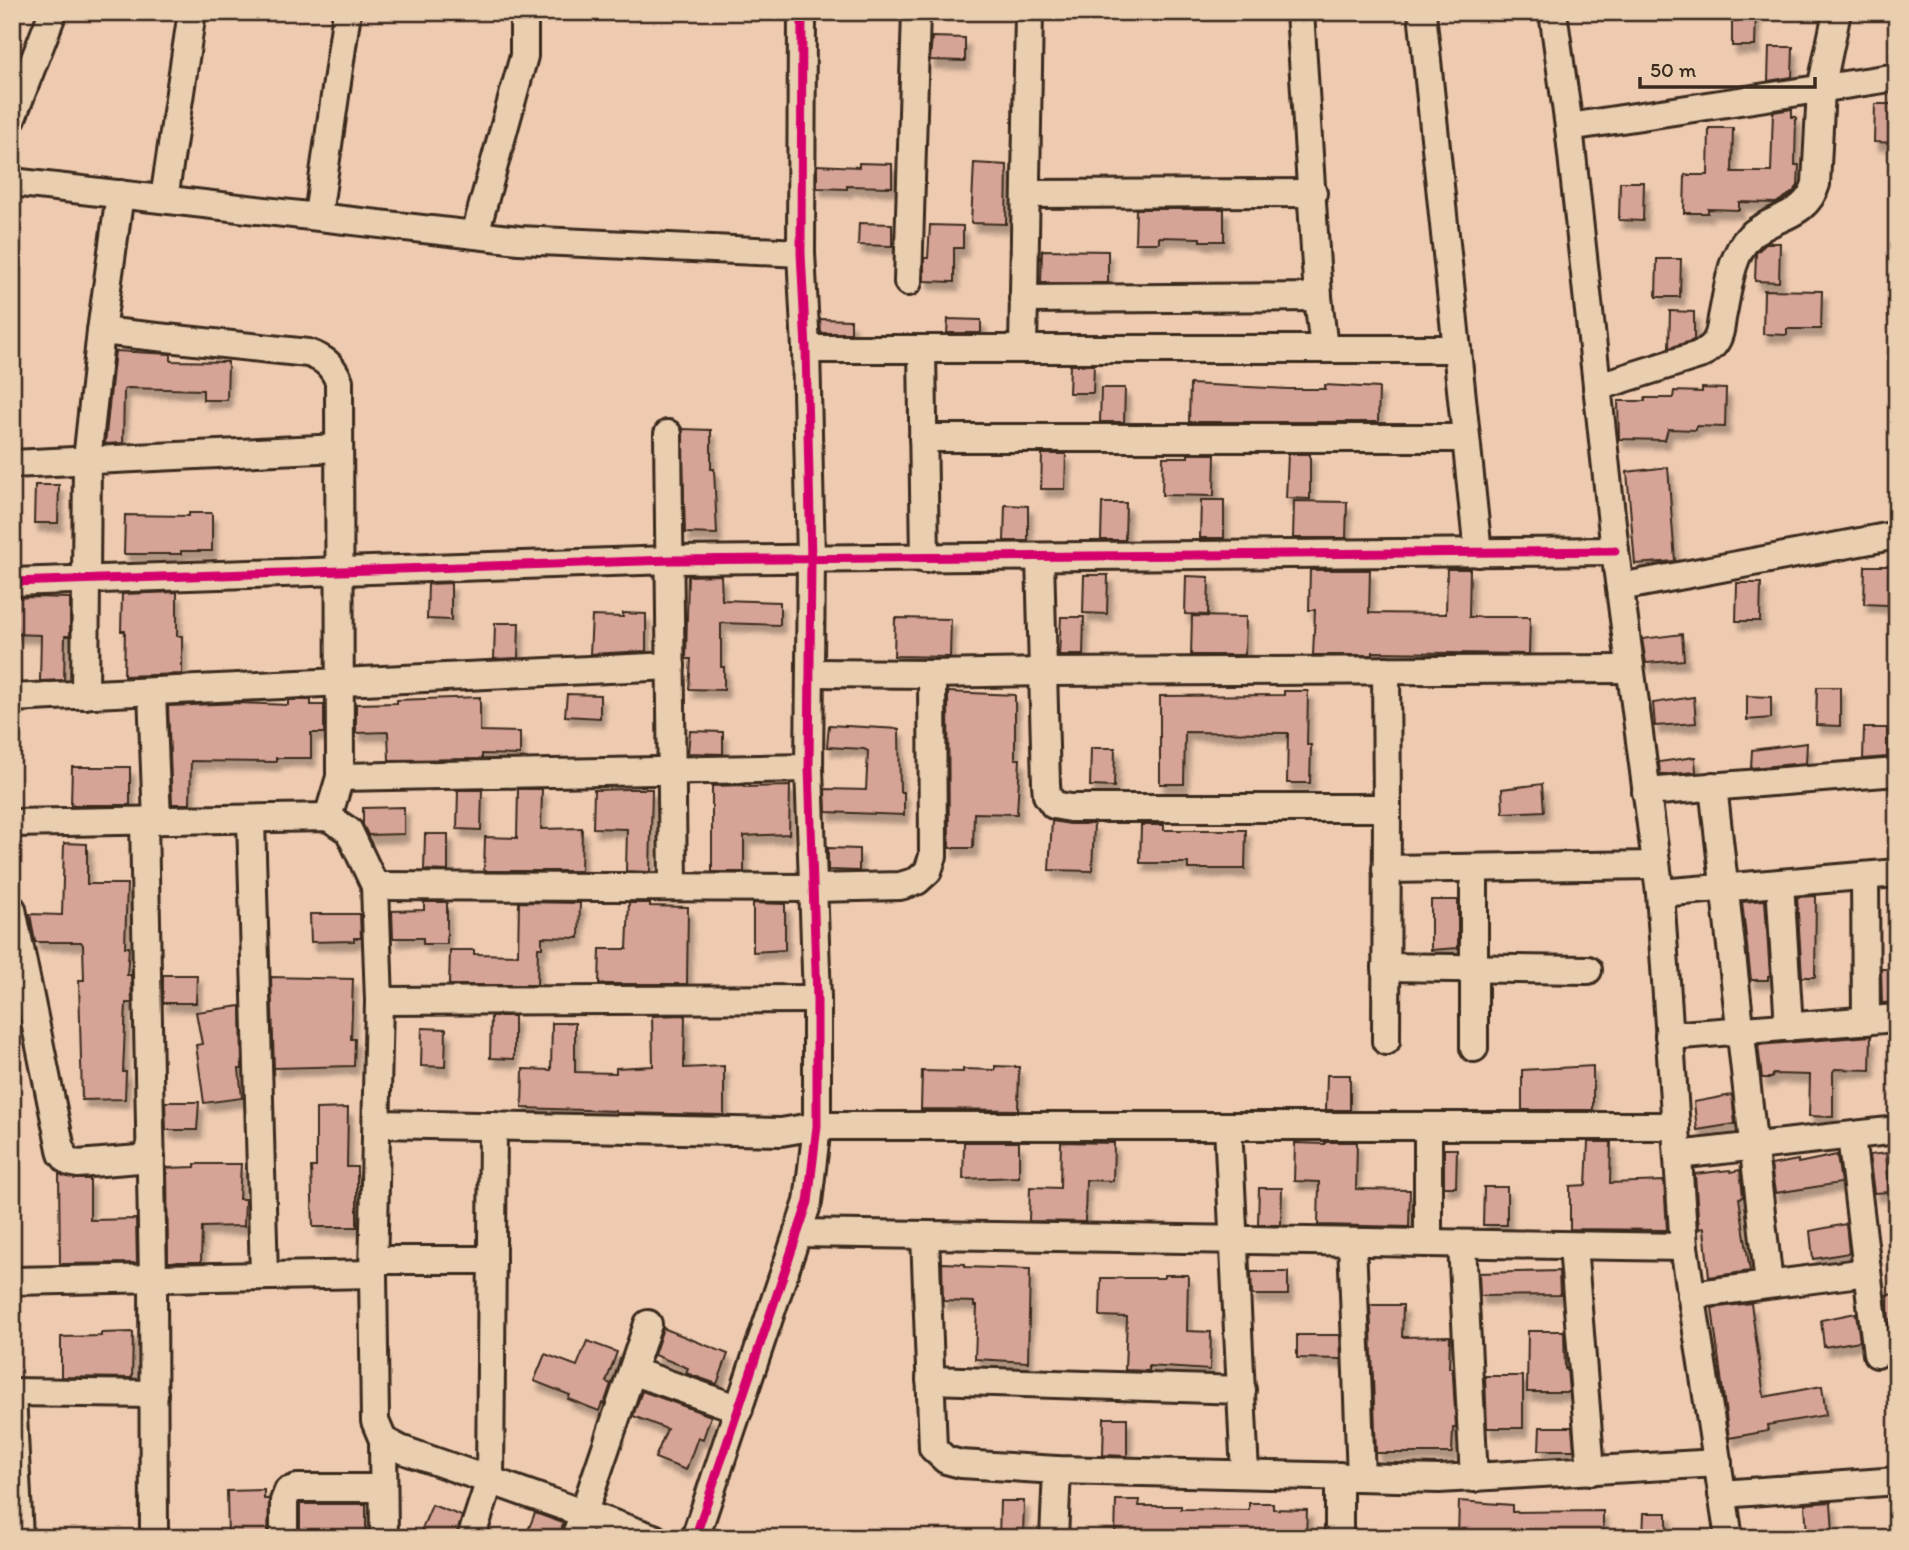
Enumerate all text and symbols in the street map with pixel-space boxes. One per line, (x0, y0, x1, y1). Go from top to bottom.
scale bar (1640, 46, 1814, 90)
text: 50 m (1650, 57, 1697, 82)

